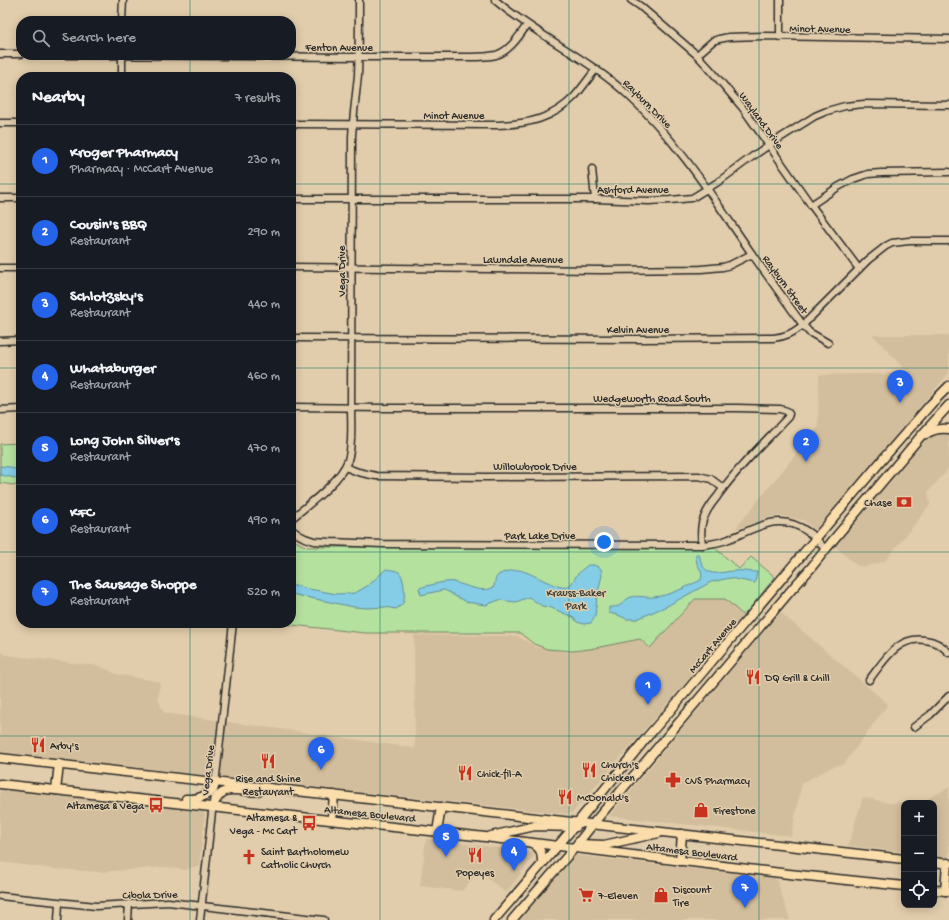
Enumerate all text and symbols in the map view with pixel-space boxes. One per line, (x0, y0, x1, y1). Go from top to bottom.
search box (16, 16, 296, 60)
street label: Minot Avenue (789, 23, 851, 37)
icon: search (30, 27, 52, 49)
text: Search here (62, 29, 136, 47)
street label: Fenton Avenue (304, 43, 373, 55)
street label: Rayburn Drive (620, 78, 674, 131)
text: Nearby (32, 88, 85, 108)
street label: Wayland Drive (736, 90, 785, 152)
text: 7 results (235, 91, 280, 106)
street label: Minot Avenue (423, 111, 485, 123)
text: Kroger Pharmacy (70, 144, 178, 162)
text: 1 (42, 153, 48, 168)
text: 230 m (247, 153, 280, 168)
text: Pharmacy · McCart Avenue (70, 162, 213, 177)
street label: Ashford Avenue (597, 184, 669, 197)
text: Cousin's BBQ (70, 216, 147, 234)
text: 2 (42, 225, 48, 240)
text: 290 m (247, 225, 280, 240)
text: Restaurant (70, 234, 130, 249)
street label: Vega Drive (337, 245, 349, 297)
street label: Rayburn Street (759, 254, 810, 318)
street label: Lawndale Avenue (483, 255, 563, 267)
text: Schlotzsky's (70, 288, 143, 306)
text: 3 (42, 297, 48, 312)
text: 440 m (248, 297, 280, 312)
text: Restaurant (70, 306, 130, 321)
street label: Kelvin Avenue (607, 325, 669, 337)
text: Whataburger (70, 360, 155, 378)
text: 4 (42, 369, 48, 384)
text: 460 m (248, 369, 280, 384)
pin: 3 (887, 370, 913, 403)
text: Restaurant (70, 378, 130, 393)
street label: Wedgeworth Road South (593, 394, 711, 406)
pin: 2 (793, 429, 819, 462)
text: Long John Silver's (70, 432, 179, 450)
text: 5 (42, 441, 48, 456)
text: 470 m (247, 441, 280, 456)
text: Restaurant (70, 450, 130, 465)
street label: Willowbrook Drive (493, 462, 577, 474)
bank icon: Chase (895, 493, 913, 511)
place label: Chase (864, 498, 892, 510)
text: KFC (70, 504, 94, 522)
text: 6 (42, 513, 48, 528)
text: 490 m (248, 513, 280, 528)
text: Restaurant (70, 522, 130, 537)
street label: Park Lake Drive (504, 531, 576, 543)
your location (594, 532, 614, 552)
text: The Sausage Shoppe (70, 576, 196, 594)
text: 7 (42, 585, 48, 600)
text: 520 m (247, 585, 280, 600)
park label: Krauss-Baker Park (547, 588, 607, 613)
text: Restaurant (70, 594, 130, 609)
street label: McCart Avenue (687, 616, 740, 676)
restaurant icon: DQ Grill & Chill (744, 668, 762, 686)
pin: 1 (635, 672, 661, 705)
place label: DQ Grill & Chill (764, 673, 830, 685)
restaurant icon: Arby's (29, 736, 47, 754)
pin: 6 (308, 737, 334, 770)
place label: Arby's (50, 741, 79, 753)
street label: Vega Drive (200, 744, 218, 797)
restaurant icon: Rise and Shine Restaurant (259, 752, 277, 770)
place label: Church's Chicken (601, 760, 639, 785)
restaurant icon: Church's Chicken (580, 761, 598, 779)
restaurant icon: Chick-fil-A (456, 764, 474, 782)
place label: Chick-fil-A (477, 768, 522, 781)
pharmacy icon: CVS Pharmacy (664, 771, 682, 789)
place label: Rise and Shine Restaurant (235, 774, 301, 799)
place label: CVS Pharmacy (685, 776, 750, 788)
restaurant icon: McDonald's (556, 788, 574, 806)
place label: McDonald's (577, 793, 629, 805)
bus stop icon: Altamesa & Vega (147, 796, 165, 814)
map controls (901, 800, 937, 908)
button: + (901, 800, 937, 836)
place label: Altamesa & Vega (66, 801, 145, 813)
shop icon: Firestone (692, 801, 710, 819)
street label: Altamesa Boulevard (324, 804, 418, 826)
place label: Firestone (712, 806, 756, 818)
place label: Altamesa & Vega - Mc Cart (229, 813, 298, 838)
bus stop icon: Altamesa & Vega - Mc Cart (300, 814, 318, 832)
pin: 5 (433, 824, 459, 857)
button: − (901, 836, 937, 872)
pin: 4 (501, 838, 527, 871)
street label: Altamesa Boulevard (646, 841, 740, 865)
restaurant icon: Popeyes (466, 846, 484, 864)
place label: Saint Bartholomew Catholic Church (261, 847, 349, 872)
church icon: Saint Bartholomew Catholic Church (240, 848, 258, 866)
place label: Popeyes (455, 868, 495, 880)
button: locate (901, 872, 937, 908)
pin: 7 (732, 875, 758, 908)
place label: Discount Tire (672, 885, 712, 910)
supermarket icon: 7-Eleven (577, 886, 595, 904)
shop icon: Discount Tire (652, 886, 670, 904)
street label: Cibola Drive (122, 890, 178, 902)
place label: 7-Eleven (597, 891, 639, 903)

